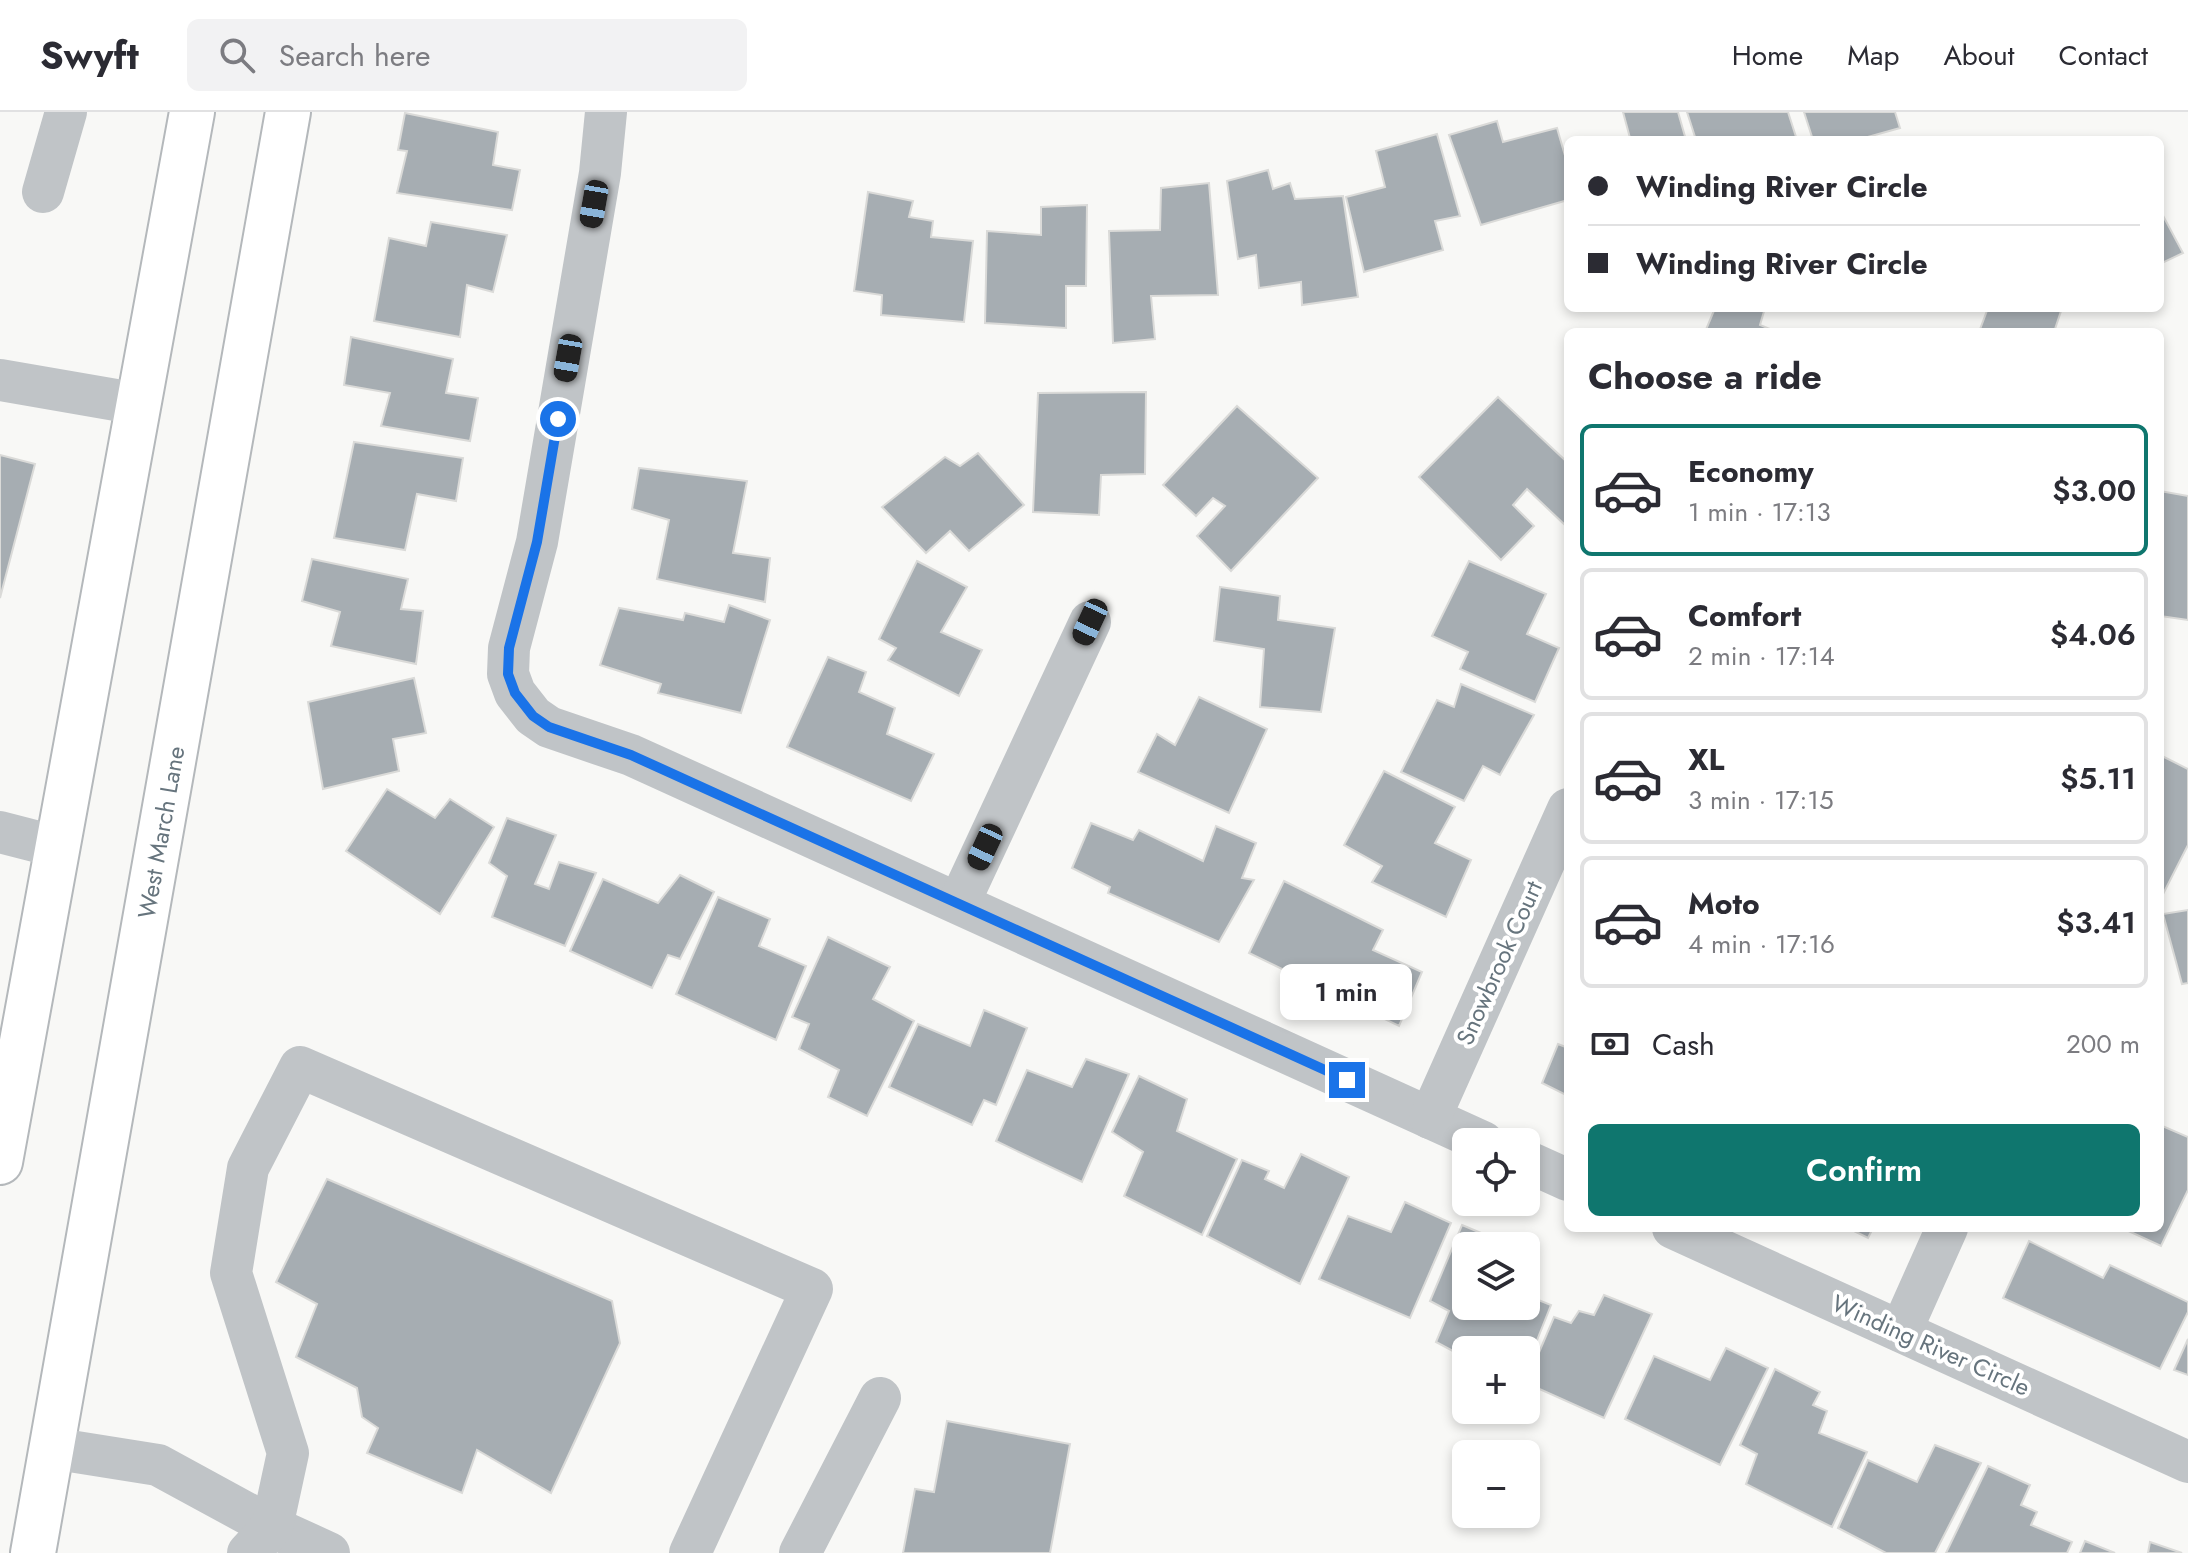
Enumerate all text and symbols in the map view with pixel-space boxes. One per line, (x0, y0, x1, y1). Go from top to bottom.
search box (187, 19, 747, 91)
text: Swyft (40, 28, 139, 83)
icon: search (215, 33, 259, 77)
text: Search here (279, 34, 431, 77)
text: Home (1732, 35, 1803, 76)
text: Map (1847, 35, 1899, 76)
text: About (1943, 35, 2015, 76)
text: Contact (2059, 35, 2148, 76)
text: Winding River Circle (1636, 165, 1928, 208)
car (578, 178, 610, 230)
text: Winding River Circle (1636, 242, 1928, 285)
car (552, 332, 584, 384)
text: Choose a ride (1588, 350, 1822, 402)
route start (540, 401, 576, 437)
text: Economy (1688, 450, 1814, 493)
icon: car (1592, 454, 1664, 526)
text: $3.00 (2052, 469, 2136, 512)
text: 1 min · 17:13 (1688, 493, 1831, 531)
text: Comfort (1688, 594, 1801, 637)
car (1069, 595, 1111, 649)
icon: car (1592, 598, 1664, 670)
text: $4.06 (2050, 613, 2136, 656)
text: 2 min · 17:14 (1688, 637, 1835, 675)
text: XL (1688, 738, 1724, 781)
icon: car (1592, 742, 1664, 814)
street label: West March Lane (128, 743, 193, 921)
text: $5.11 (2060, 757, 2136, 800)
text: 3 min · 17:15 (1688, 781, 1834, 819)
car (964, 820, 1006, 874)
street label: Snowbrook Court (1447, 875, 1551, 1051)
text: Moto (1688, 882, 1760, 925)
icon: car (1592, 886, 1664, 958)
text: $3.41 (2056, 901, 2136, 944)
text: 4 min · 17:16 (1688, 925, 1835, 963)
callout: 1 min (1281, 964, 1413, 1020)
text: 1 min (1314, 973, 1378, 1011)
icon: cash (1588, 1022, 1632, 1066)
text: Cash (1652, 1023, 1715, 1066)
text: 200 m (2066, 1025, 2140, 1063)
route end (1329, 1062, 1365, 1098)
button: Confirm (1588, 1124, 2140, 1216)
map controls (1452, 1128, 1540, 1528)
button: locate (1452, 1128, 1540, 1216)
button: layers (1452, 1232, 1540, 1320)
street label: Winding River Circle (1826, 1286, 2036, 1404)
button: + (1452, 1336, 1540, 1424)
button: − (1452, 1440, 1540, 1528)

